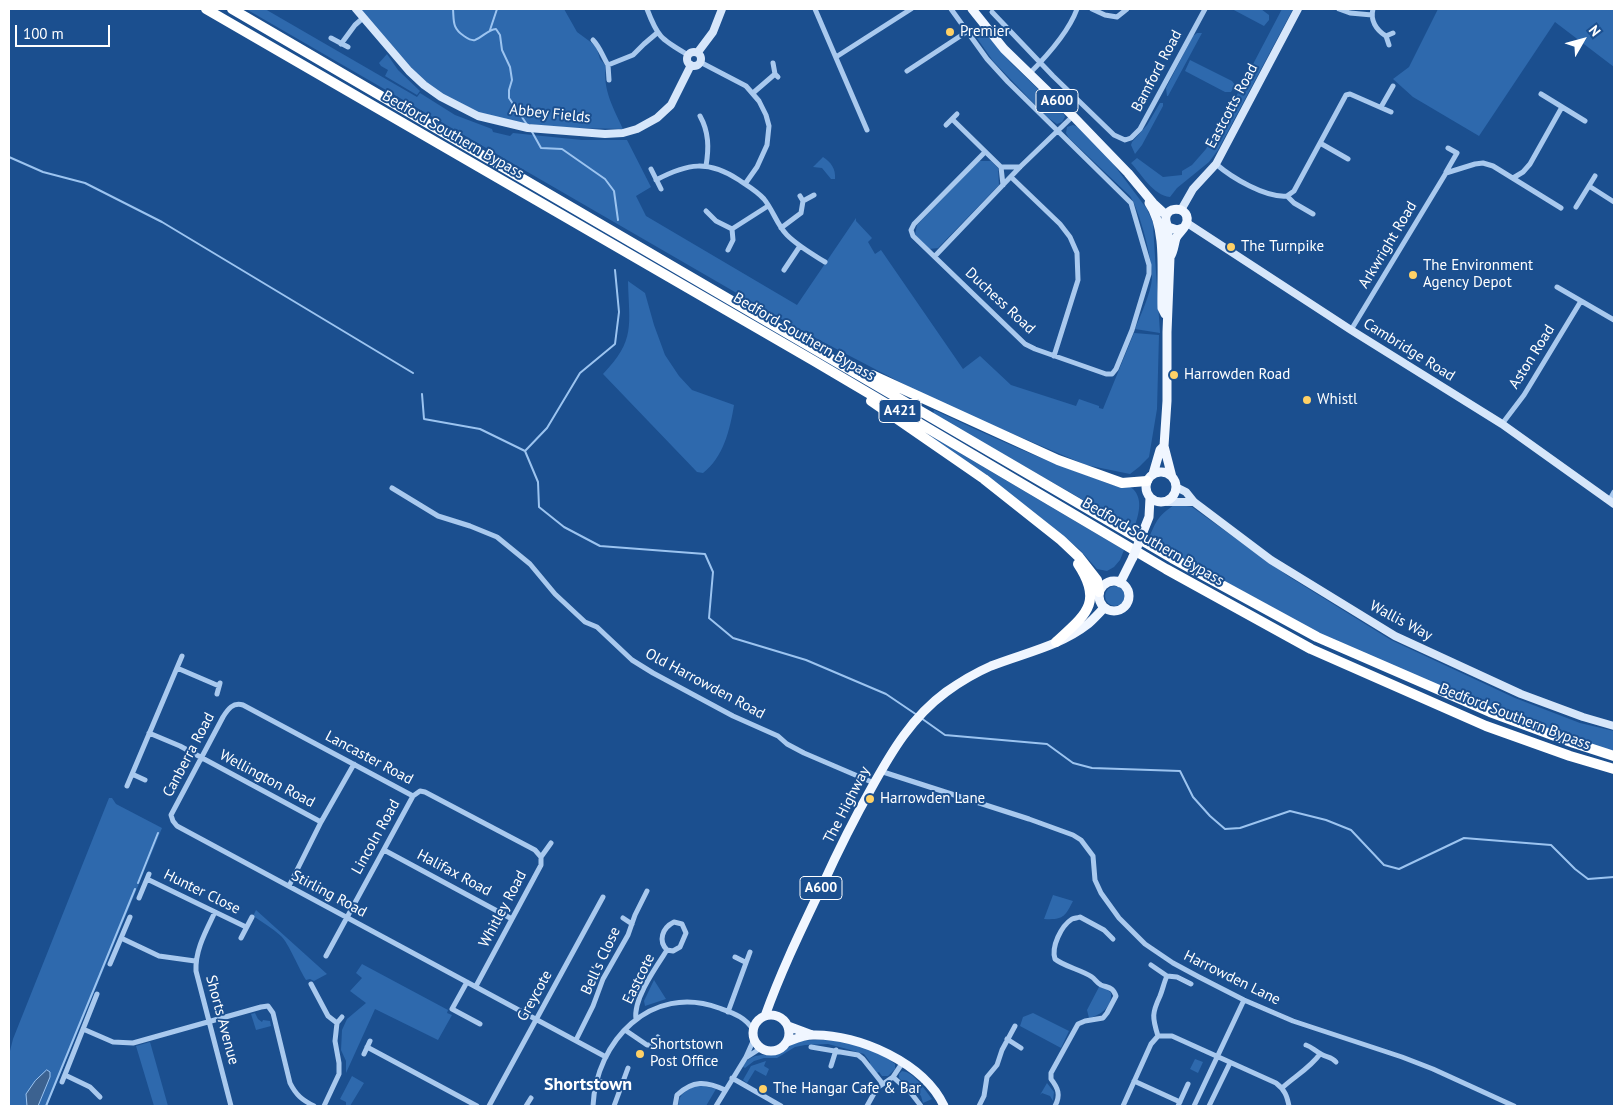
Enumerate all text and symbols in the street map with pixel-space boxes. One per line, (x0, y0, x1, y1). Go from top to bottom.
scale bar (18, 15, 112, 47)
north arrow (1558, 15, 1608, 65)
text: N (1585, 22, 1605, 40)
place label: Premier (960, 23, 1009, 41)
text: 100 m (23, 24, 64, 43)
marker: Premier (944, 26, 956, 38)
street label: Bamford Road (1128, 27, 1186, 115)
street label: Eastcotts Road (1202, 61, 1262, 151)
street label: Bedford Southern Bypass (379, 87, 527, 183)
road number: A600 (1036, 90, 1078, 112)
street label: Abbey Fields (509, 101, 591, 127)
street label: Arkwright Road (1355, 198, 1421, 292)
place label: The Turnpike (1241, 238, 1324, 256)
marker: The Turnpike (1225, 241, 1237, 253)
place label: The Environment Agency Depot (1423, 257, 1533, 292)
street label: Duchess Road (961, 264, 1039, 338)
marker: The Environment Agency Depot (1407, 269, 1419, 281)
street label: Bedford Southern Bypass (730, 289, 878, 385)
street label: Cambridge Road (1360, 315, 1458, 385)
street label: Aston Road (1505, 322, 1559, 392)
place label: Harrowden Road (1184, 366, 1290, 384)
marker: Harrowden Road (1168, 369, 1180, 381)
place label: Whistl (1317, 391, 1357, 409)
marker: Whistl (1301, 394, 1313, 406)
road number: A421 (879, 400, 921, 422)
street label: Bedford Southern Bypass (1079, 494, 1227, 590)
street label: Wallis Way (1366, 597, 1436, 645)
street label: Old Harrowden Road (642, 645, 768, 723)
street label: Bedford Southern Bypass (1437, 680, 1593, 754)
street label: Canberra Road (159, 710, 219, 800)
street label: Lancaster Road (322, 727, 416, 789)
street label: Wellington Road (216, 746, 318, 812)
street label: The Highway (820, 764, 874, 846)
place label: Harrowden Lane (880, 790, 985, 808)
marker: Harrowden Lane (864, 793, 876, 805)
street label: Lincoln Road (348, 796, 404, 878)
street label: Halifax Road (414, 846, 494, 900)
street label: Hunter Close (161, 866, 243, 918)
street label: Stirling Road (288, 867, 370, 921)
street label: Whitley Road (475, 868, 531, 950)
road number: A600 (800, 876, 842, 900)
street label: Bell's Close (577, 924, 625, 998)
street label: Harrowden Lane (1181, 947, 1283, 1009)
street label: Eastcote (619, 951, 659, 1007)
street label: Greycote (514, 967, 556, 1025)
street label: Shorts Avenue (201, 973, 243, 1067)
place label: Shortstown Post Office (650, 1036, 723, 1071)
marker: Shortstown Post Office (634, 1048, 646, 1060)
district label: Shortstown (544, 1074, 632, 1096)
place label: The Hangar Cafe & Bar (773, 1080, 921, 1098)
marker: The Hangar Cafe & Bar (757, 1083, 769, 1095)

